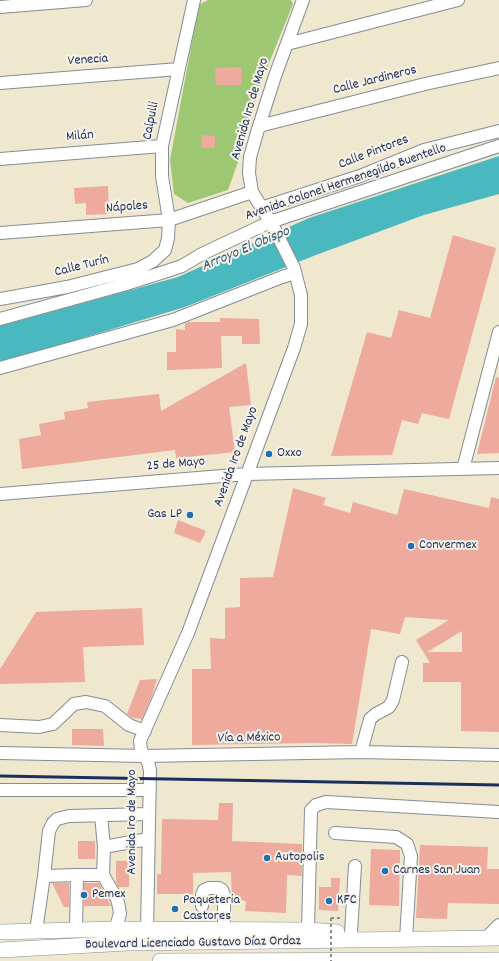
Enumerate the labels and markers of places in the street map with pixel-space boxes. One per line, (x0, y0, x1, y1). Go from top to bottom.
place label: Oxxo (277, 446, 302, 462)
marker: Oxxo (264, 449, 274, 459)
place label: Gas LP (147, 507, 182, 523)
marker: Gas LP (185, 510, 195, 520)
place label: Convermex (419, 538, 477, 554)
marker: Convermex (406, 541, 416, 551)
place label: Autopolis (275, 850, 325, 866)
marker: Autopolis (262, 853, 272, 863)
place label: Carnes San Juan (393, 863, 480, 879)
marker: Carnes San Juan (380, 866, 390, 876)
place label: Pemex (92, 887, 125, 903)
marker: Pemex (79, 890, 89, 900)
place label: Paqueteria Castores (183, 893, 240, 926)
place label: KFC (337, 893, 357, 909)
marker: KFC (324, 896, 334, 906)
marker: Paqueteria Castores (170, 904, 180, 914)

